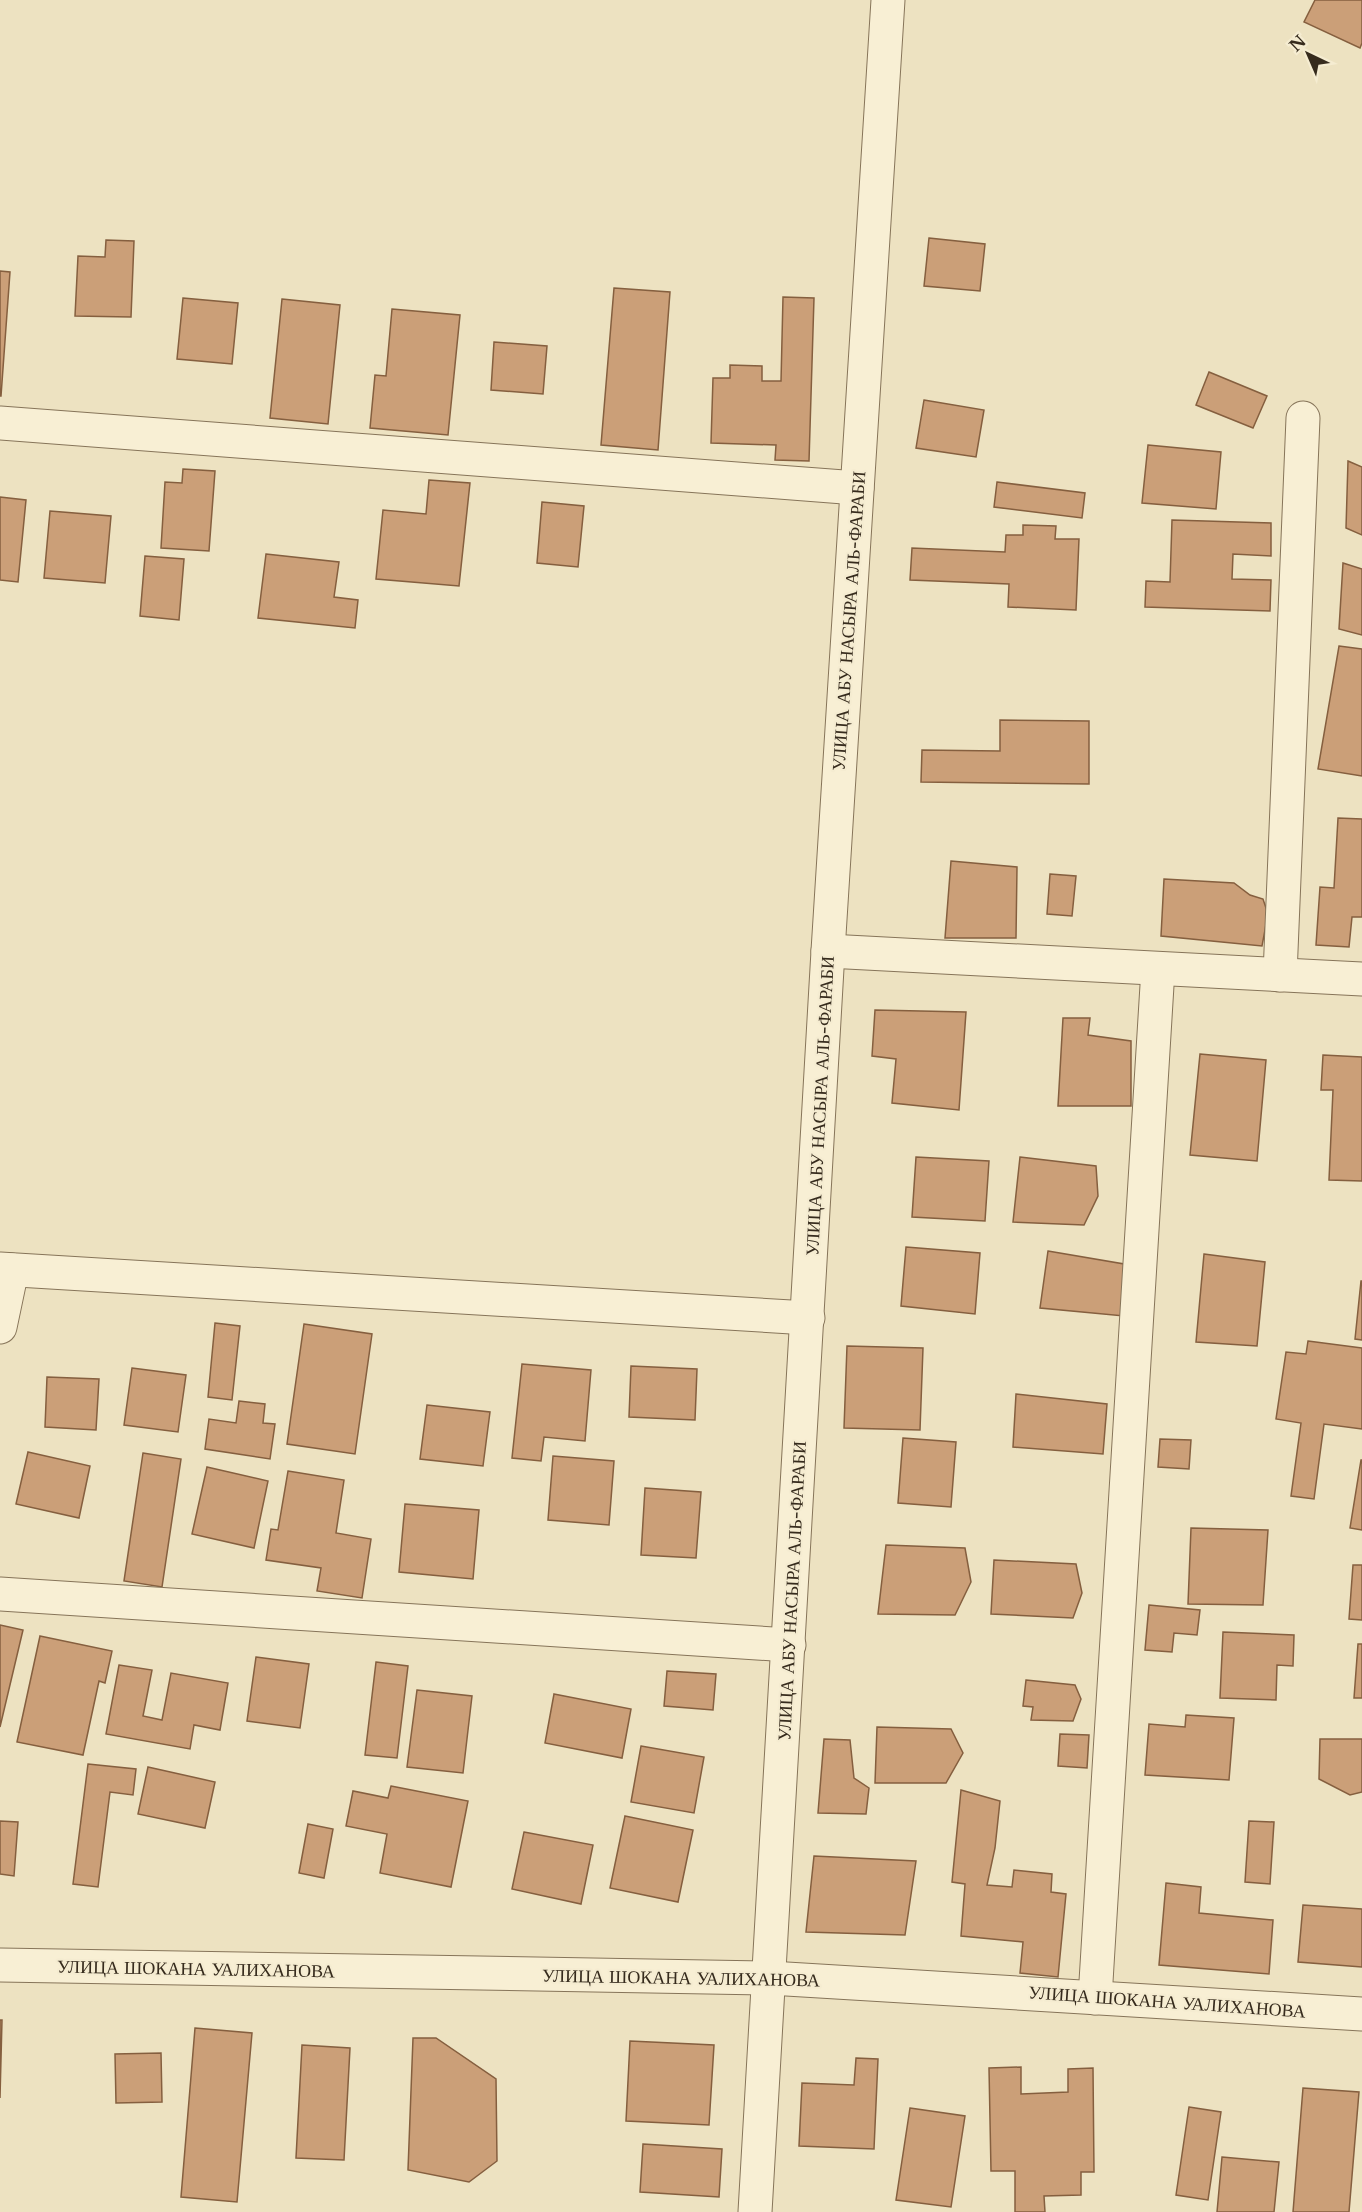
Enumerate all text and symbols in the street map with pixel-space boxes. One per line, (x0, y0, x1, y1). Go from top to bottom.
north arrow (1278, 24, 1338, 84)
text: N (1285, 31, 1310, 56)
street label: УЛИЦА АБУ НАСЫРА АЛЬ-ФАРАБИ (828, 470, 870, 772)
street label: УЛИЦА АБУ НАСЫРА АЛЬ-ФАРАБИ (801, 955, 839, 1257)
street label: УЛИЦА АБУ НАСЫРА АЛЬ-ФАРАБИ (773, 1440, 811, 1742)
street label: УЛИЦА ШОКАНА УАЛИХАНОВА (57, 1956, 335, 1982)
street label: УЛИЦА ШОКАНА УАЛИХАНОВА (542, 1965, 820, 1991)
street label: УЛИЦА ШОКАНА УАЛИХАНОВА (1028, 1981, 1306, 2023)

